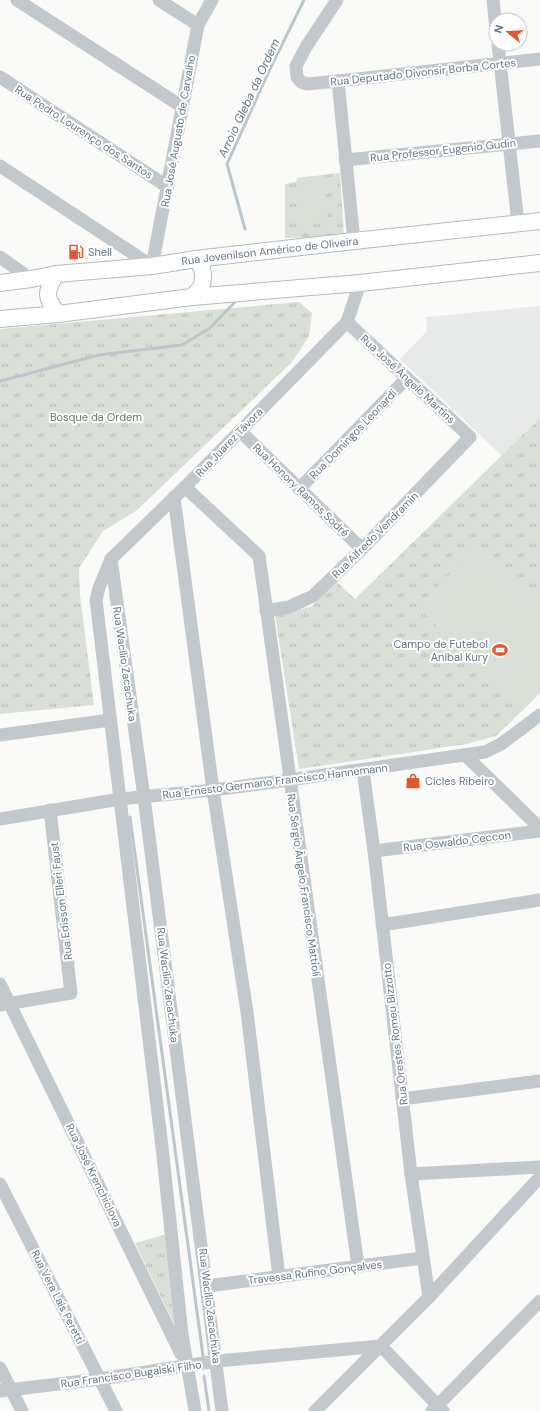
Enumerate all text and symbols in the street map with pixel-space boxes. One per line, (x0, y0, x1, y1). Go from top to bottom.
north arrow (488, 12, 528, 52)
text: N (491, 23, 506, 35)
water label: Arroio Gleba da Ordem (214, 36, 284, 161)
street label: Rua José Augusto de Carvalho (158, 54, 198, 208)
street label: Rua Deputado Divonsir Borba Cortes (329, 55, 517, 89)
street label: Rua Pedro Lourenço dos Santos (12, 82, 156, 182)
street label: Rua Professor Eugenio Gudin (369, 135, 517, 165)
street label: Rua Jovenilson Américo de Oliveira (180, 234, 359, 268)
fuel station icon: Shell (67, 243, 85, 261)
place label: Shell (88, 245, 112, 259)
street label: Rua José Ângelo Martins (358, 332, 458, 426)
street label: Rua Domingos Leonardi (306, 386, 400, 482)
street label: Rua Juarez Távora (192, 404, 266, 480)
park label: Bosque da Ordem (50, 410, 142, 424)
street label: Rua Honory Ramos Sodré (250, 440, 352, 540)
street label: Rua Alfredo Vendramin (329, 489, 421, 581)
street label: Rua Wacílio Zacachuka (110, 606, 140, 722)
place label: Campo de Futebol Anibal Kury (393, 637, 488, 664)
sports icon: Campo de Futebol Anibal Kury (491, 641, 509, 659)
street label: Rua Ernesto Germano Francisco Hannemann (162, 760, 388, 802)
shop icon: Cicles Ribeiro (404, 772, 422, 790)
place label: Cicles Ribeiro (425, 774, 494, 788)
street label: Rua Sérgio Ângelo Francisco Mattioli (284, 793, 324, 977)
street label: Rua Oswaldo Ceccon (402, 827, 512, 855)
street label: Rua Edisson Elleri Faust (47, 841, 75, 961)
street label: Rua Wacílio Zacachuka (154, 927, 182, 1043)
street label: Rua Orestes Romeu Bizzotto (379, 962, 411, 1106)
street label: Rua José Krenchiclova (63, 1121, 125, 1229)
street label: Rua Vera Laís Peretti (28, 1248, 88, 1346)
street label: Rua Wacílio Zacachuka (196, 1248, 224, 1364)
street label: Travessa Rufino Gonçalves (247, 1257, 383, 1287)
street label: Rua Francisco Bugalski Filho (60, 1357, 202, 1391)

